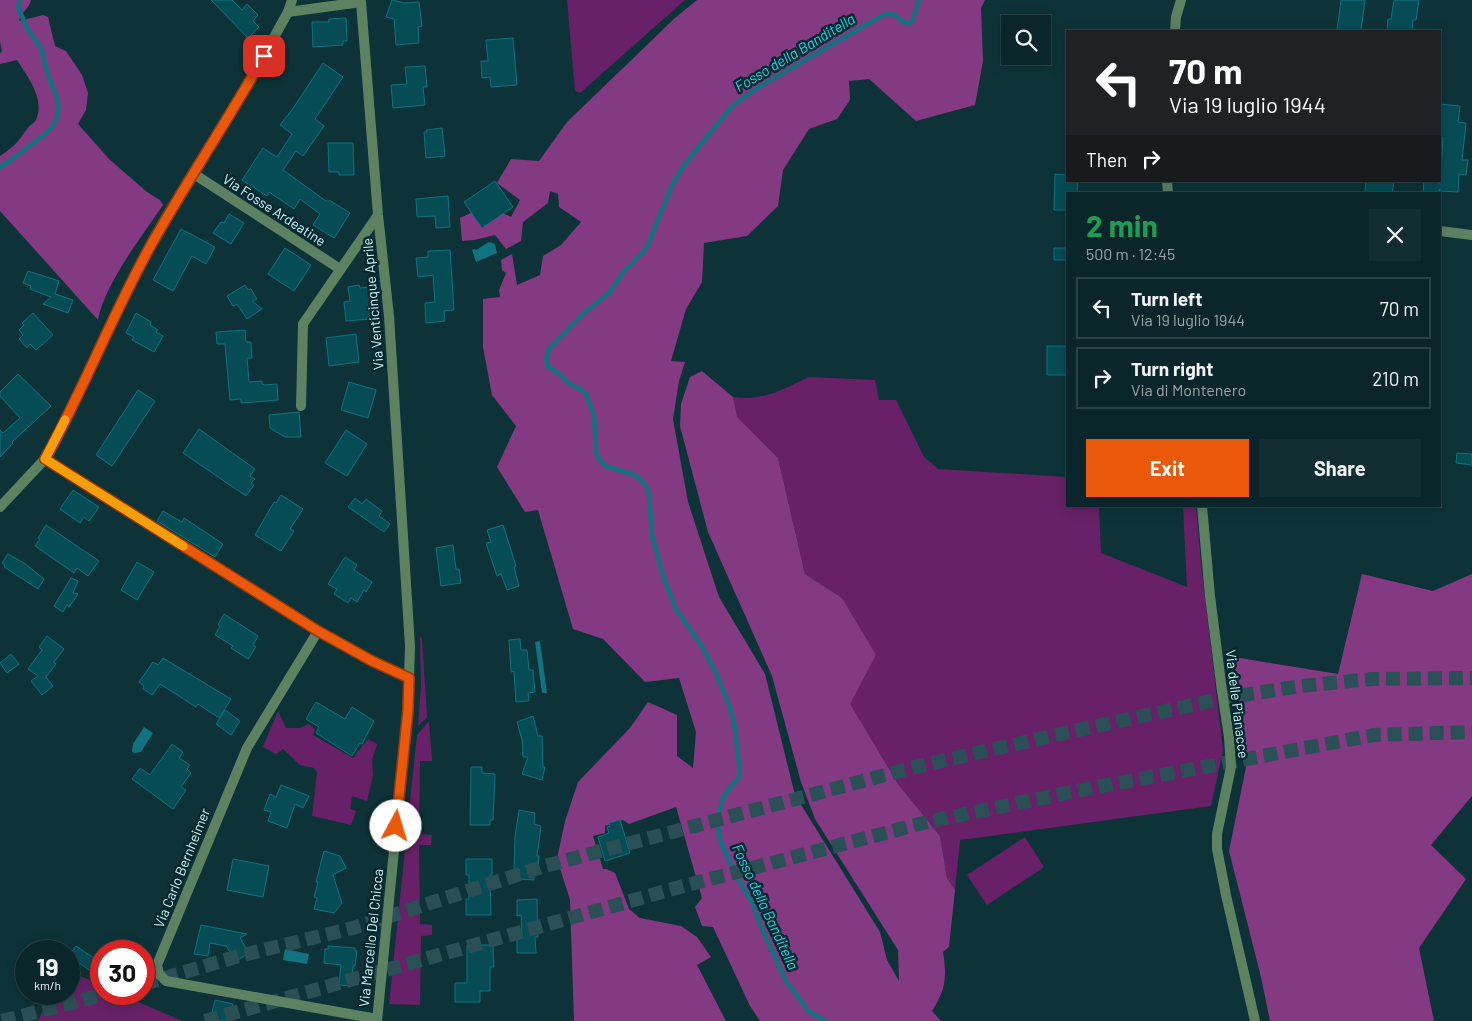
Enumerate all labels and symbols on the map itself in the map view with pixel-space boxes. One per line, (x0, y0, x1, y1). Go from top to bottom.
water label: Fosso della Banditella (731, 9, 858, 95)
pin (243, 35, 285, 77)
street label: Via Fosse Ardeatine (220, 170, 329, 249)
street label: Via Venticinque Aprile (358, 237, 387, 371)
street label: Via delle Pianacce (1222, 649, 1253, 759)
position arrow (369, 799, 421, 851)
street label: Via Carlo Bernheimer (150, 806, 213, 930)
water label: Fosso della Banditella (729, 841, 803, 973)
street label: Via Marcello Del Chicca (355, 868, 386, 1008)
speed limit sign: 30 (90, 940, 155, 1005)

